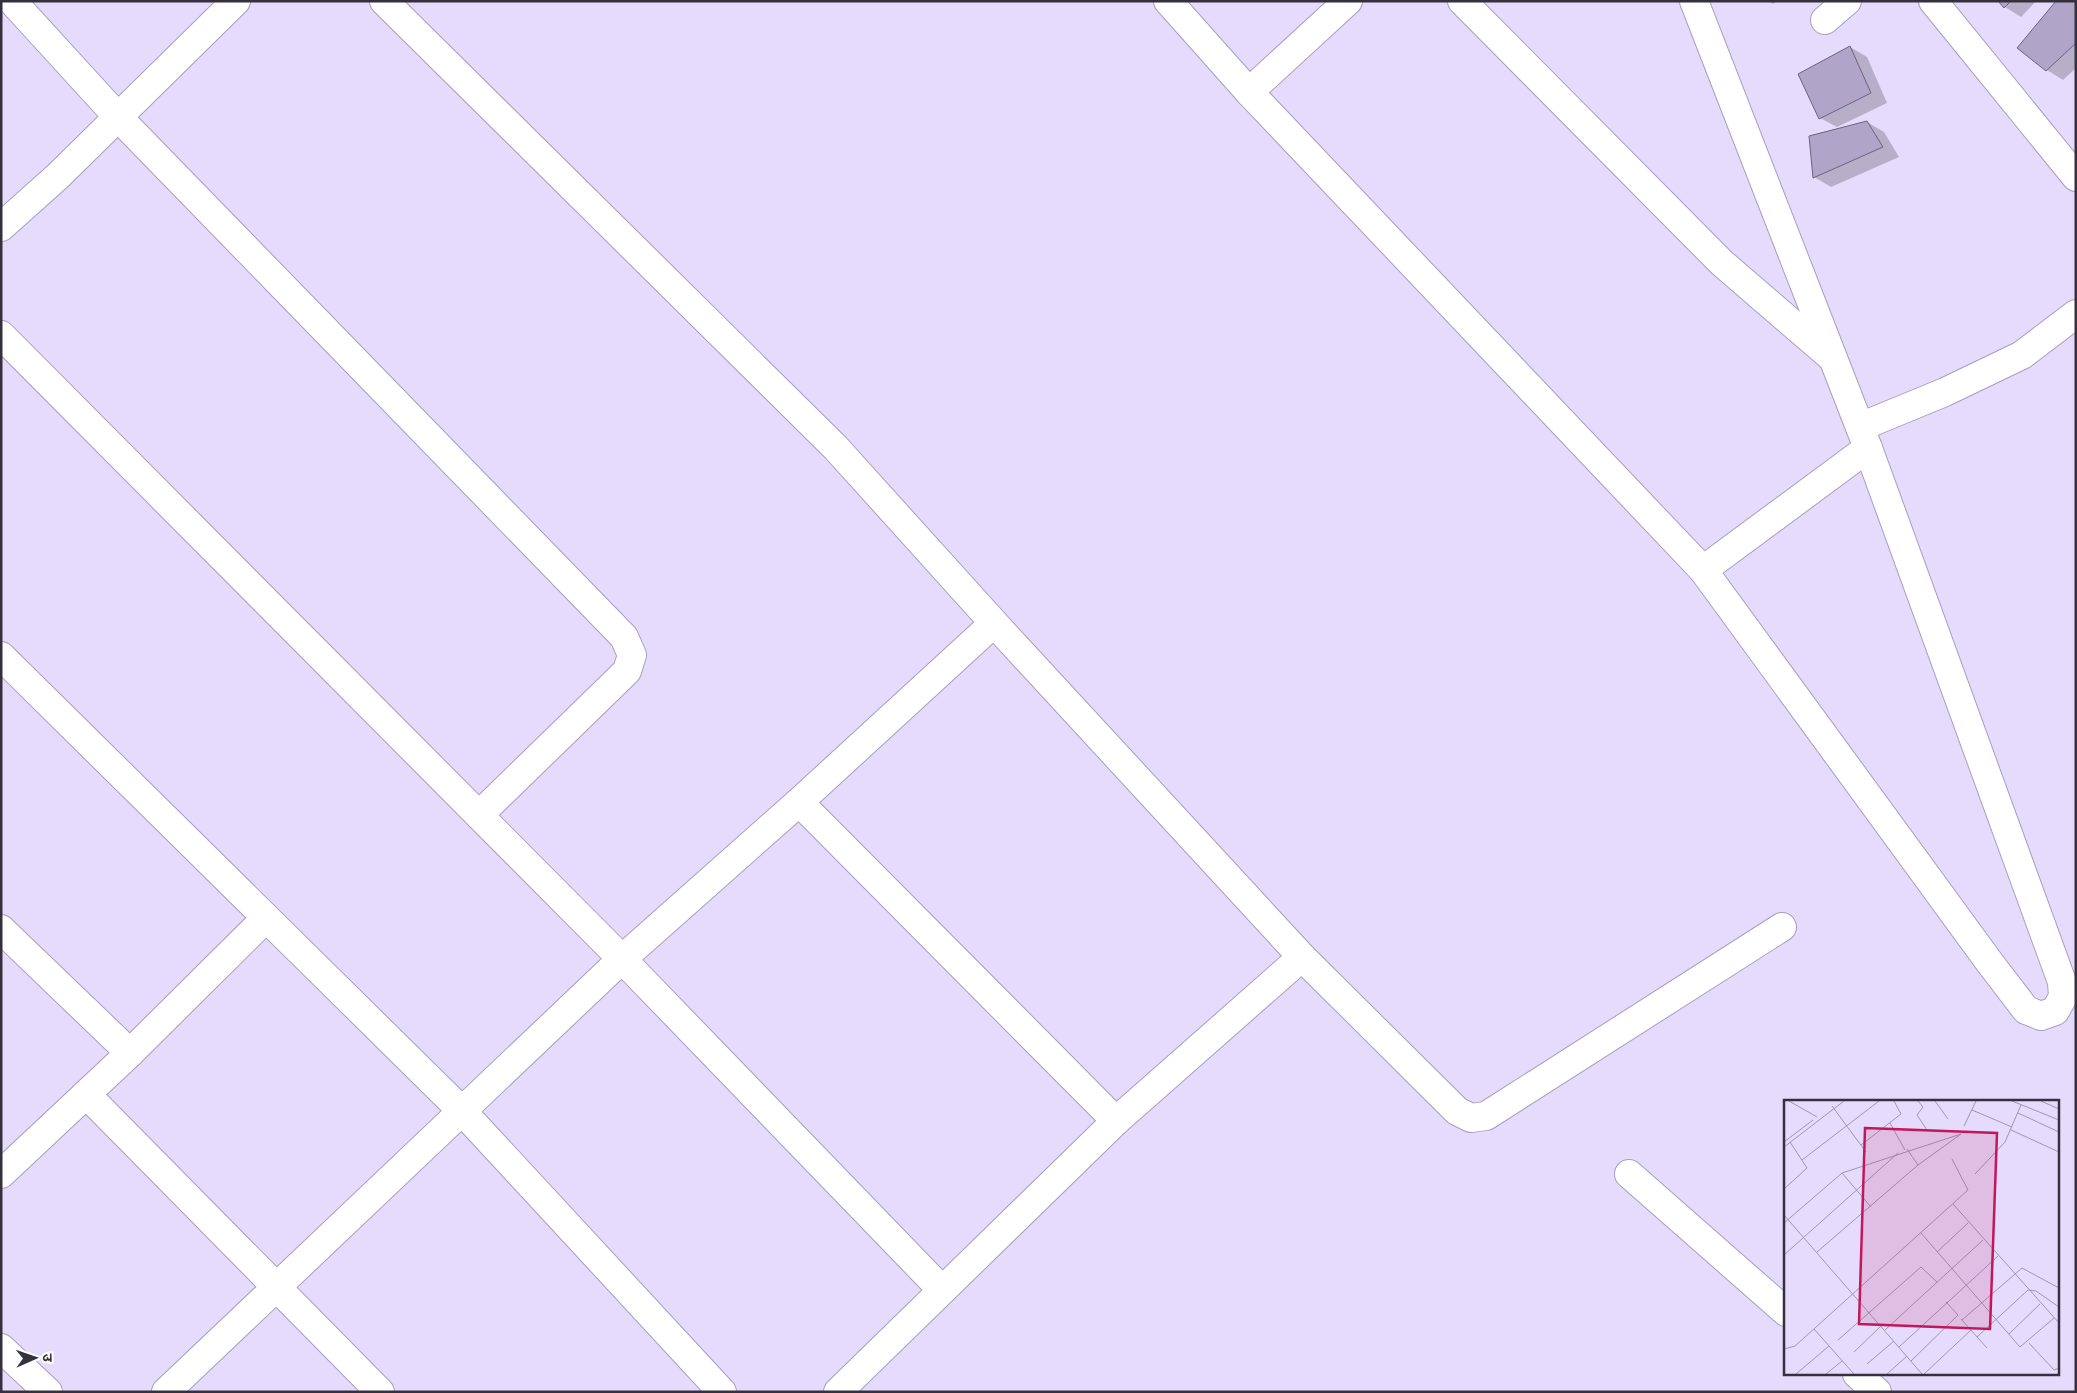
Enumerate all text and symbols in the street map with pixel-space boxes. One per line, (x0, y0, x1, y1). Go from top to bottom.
inset map (1784, 1100, 2060, 1376)
north arrow (10, 1333, 60, 1383)
text: उ (39, 1353, 56, 1363)

